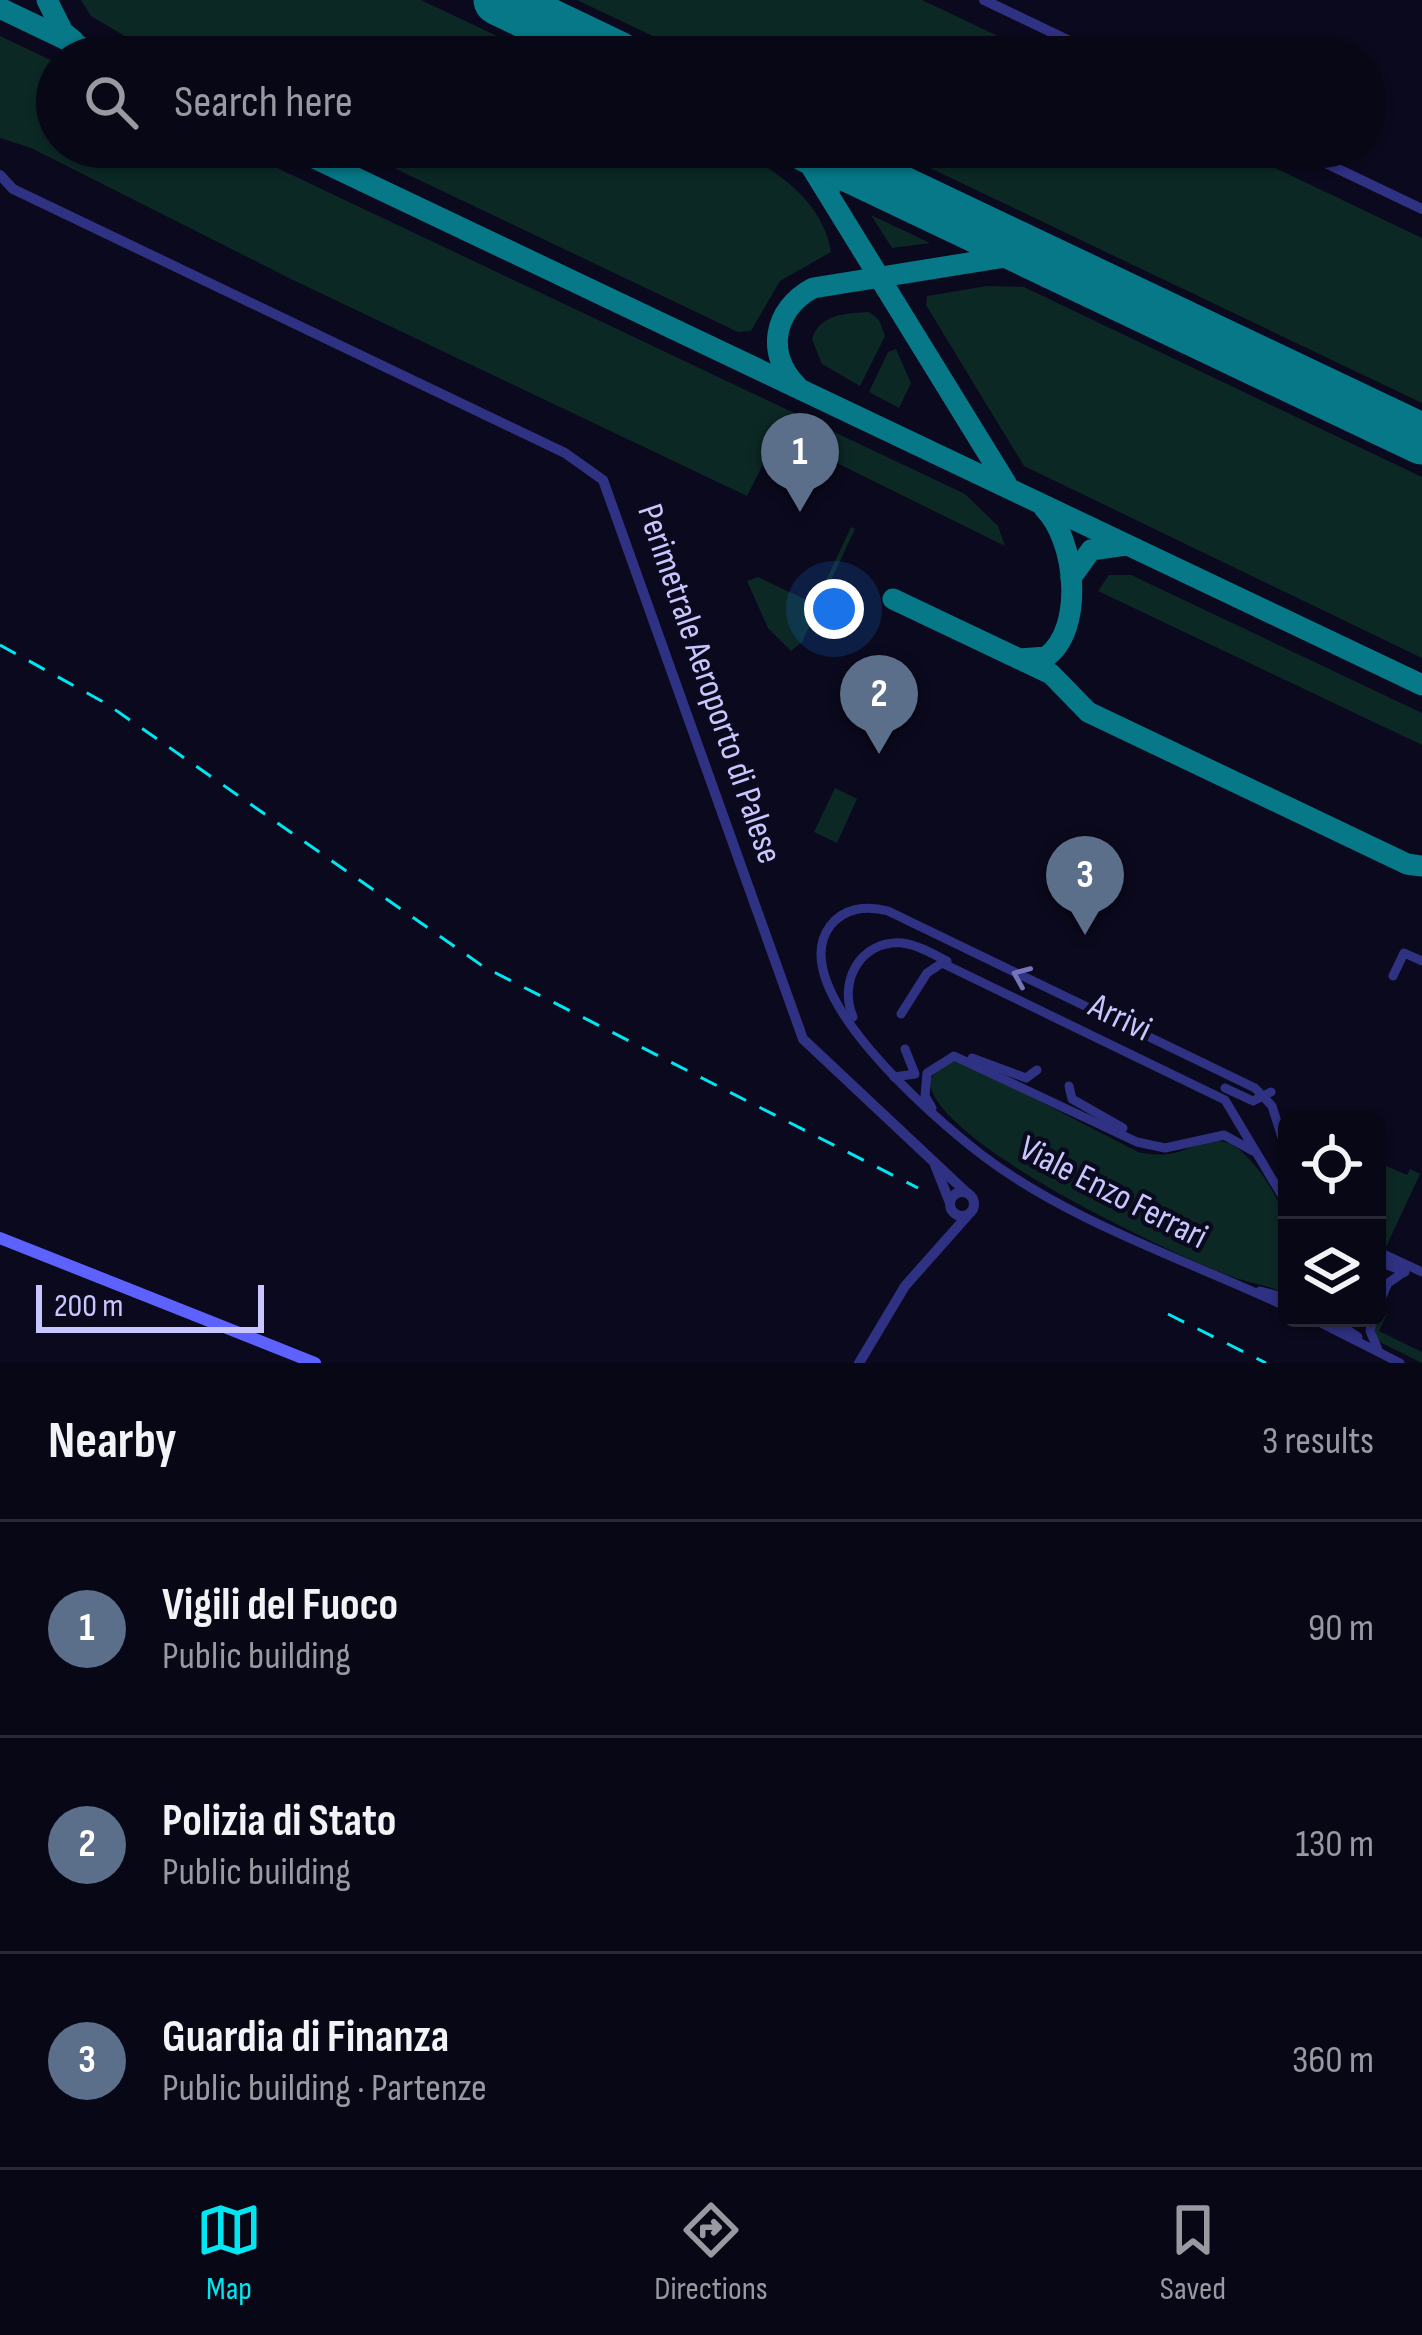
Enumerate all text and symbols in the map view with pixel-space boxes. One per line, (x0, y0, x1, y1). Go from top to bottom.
search box (36, 36, 1386, 168)
icon: search (78, 69, 144, 135)
text: Search here (174, 75, 353, 130)
pin: 1 (761, 413, 839, 512)
street label: Perimetrale Aeroporto di Palese (627, 499, 791, 869)
your location (804, 579, 864, 639)
pin: 2 (840, 655, 918, 754)
pin: 3 (1046, 836, 1124, 935)
one-way arrow (1012, 966, 1033, 990)
street label: Arrivi (1081, 984, 1158, 1051)
map controls (1278, 1111, 1386, 1327)
button: locate (1278, 1111, 1386, 1219)
street label: Viale Enzo Ferrari (1012, 1127, 1214, 1259)
button: layers (1278, 1219, 1386, 1327)
scale bar (36, 1279, 264, 1332)
text: 200 m (54, 1286, 123, 1326)
text: Nearby (48, 1411, 177, 1472)
text: 3 results (1262, 1418, 1374, 1465)
text: Vigili del Fuoco (162, 1578, 398, 1633)
text: 1 (79, 1605, 95, 1652)
text: 90 m (1308, 1605, 1374, 1652)
text: Public building (162, 1633, 351, 1680)
text: Polizia di Stato (162, 1794, 396, 1849)
text: 2 (78, 1821, 96, 1868)
text: 130 m (1295, 1821, 1374, 1868)
text: Public building (162, 1849, 351, 1896)
text: Guardia di Finanza (162, 2010, 449, 2065)
text: 3 (78, 2037, 96, 2084)
text: 360 m (1292, 2037, 1374, 2084)
text: Public building · Partenze (162, 2065, 487, 2112)
tab: Map (196, 2197, 262, 2309)
tab: Directions (654, 2197, 768, 2309)
tab: Saved (1160, 2197, 1226, 2309)

